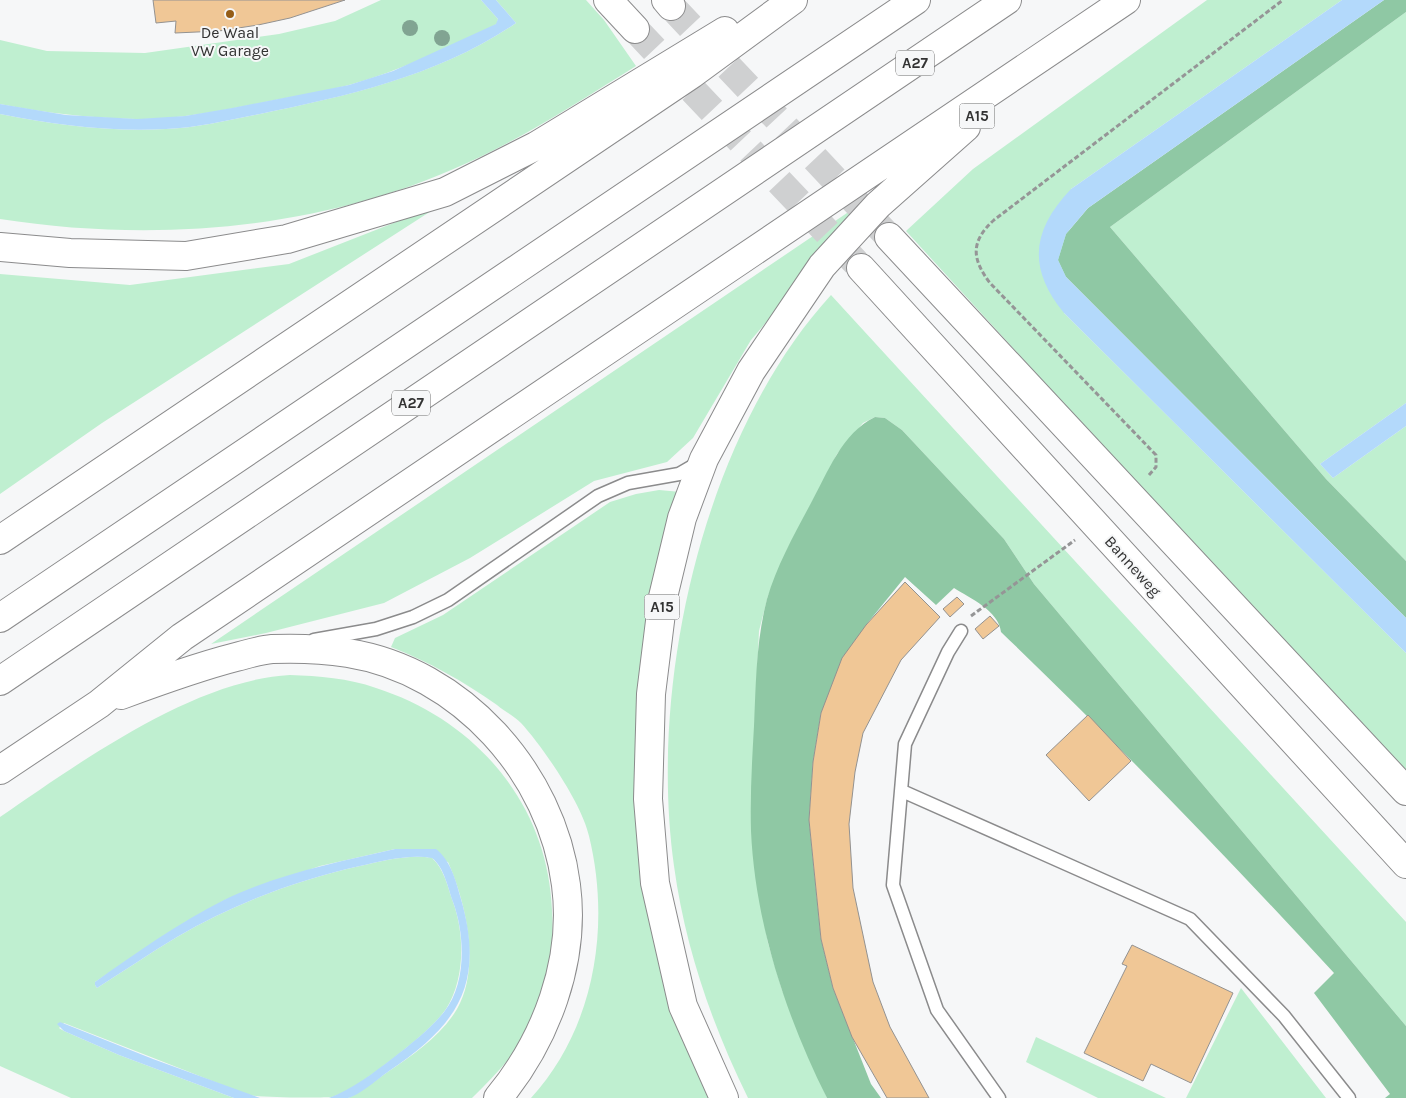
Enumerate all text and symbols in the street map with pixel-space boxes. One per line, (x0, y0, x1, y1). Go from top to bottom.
marker: De Waal VW Garage (224, 8, 236, 20)
place label: De Waal VW Garage (191, 23, 269, 60)
road number: A27 (896, 50, 934, 76)
road number: A15 (960, 104, 994, 128)
road number: A27 (392, 390, 430, 416)
street label: Banneweg (1101, 532, 1165, 600)
road number: A15 (644, 594, 680, 620)

